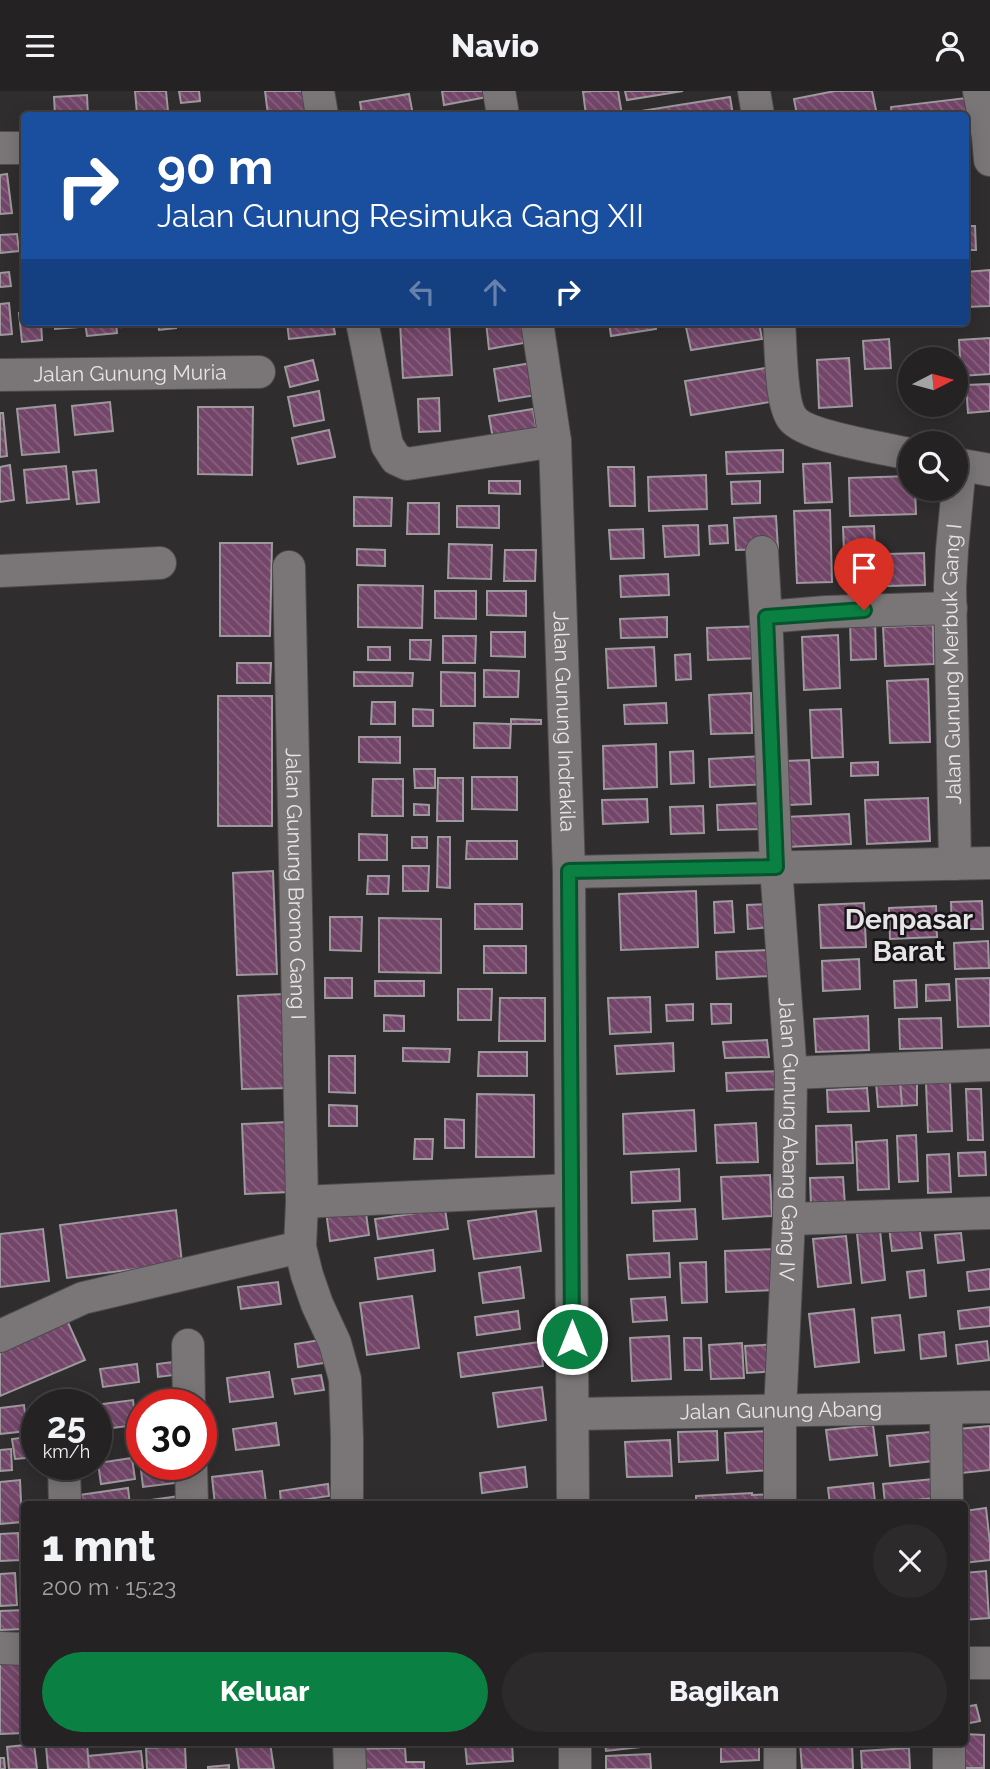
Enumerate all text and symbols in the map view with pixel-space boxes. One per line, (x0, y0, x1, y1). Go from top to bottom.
icon: menu (21, 27, 59, 65)
text: Navio (451, 27, 539, 64)
icon: person (931, 27, 969, 65)
text: 90 m (157, 138, 273, 195)
icon: right (42, 140, 133, 231)
text: Jalan Gunung Resimuka Gang XII (157, 197, 644, 234)
icon: left (403, 273, 441, 311)
icon: ahead (476, 273, 514, 311)
icon: right (549, 273, 587, 311)
north arrow (898, 347, 968, 417)
map controls (898, 347, 968, 501)
street label: Jalan Gunung Muria (33, 359, 227, 387)
button: search (898, 431, 968, 501)
street label: Jalan Gunung Merbuk Gang I (937, 522, 966, 805)
pin (834, 538, 894, 610)
icon: arrive (845, 549, 883, 587)
street label: Jalan Gunung Indrakila (549, 611, 581, 832)
street label: Jalan Gunung Bromo Gang I (281, 748, 311, 1020)
district label: Denpasar Barat (845, 903, 973, 968)
street label: Jalan Gunung Abang Gang IV (774, 996, 804, 1282)
position arrow (535, 1302, 609, 1376)
speed limit sign: 30 (126, 1389, 217, 1480)
street label: Jalan Gunung Abang (680, 1396, 882, 1424)
text: 25 (47, 1405, 86, 1446)
text: km/h (43, 1441, 90, 1462)
text: 1 mnt (42, 1522, 155, 1571)
button: close (873, 1524, 947, 1598)
text: 200 m · 15:23 (42, 1573, 176, 1600)
button: Keluar (42, 1652, 488, 1732)
button: Bagikan (502, 1652, 947, 1732)

